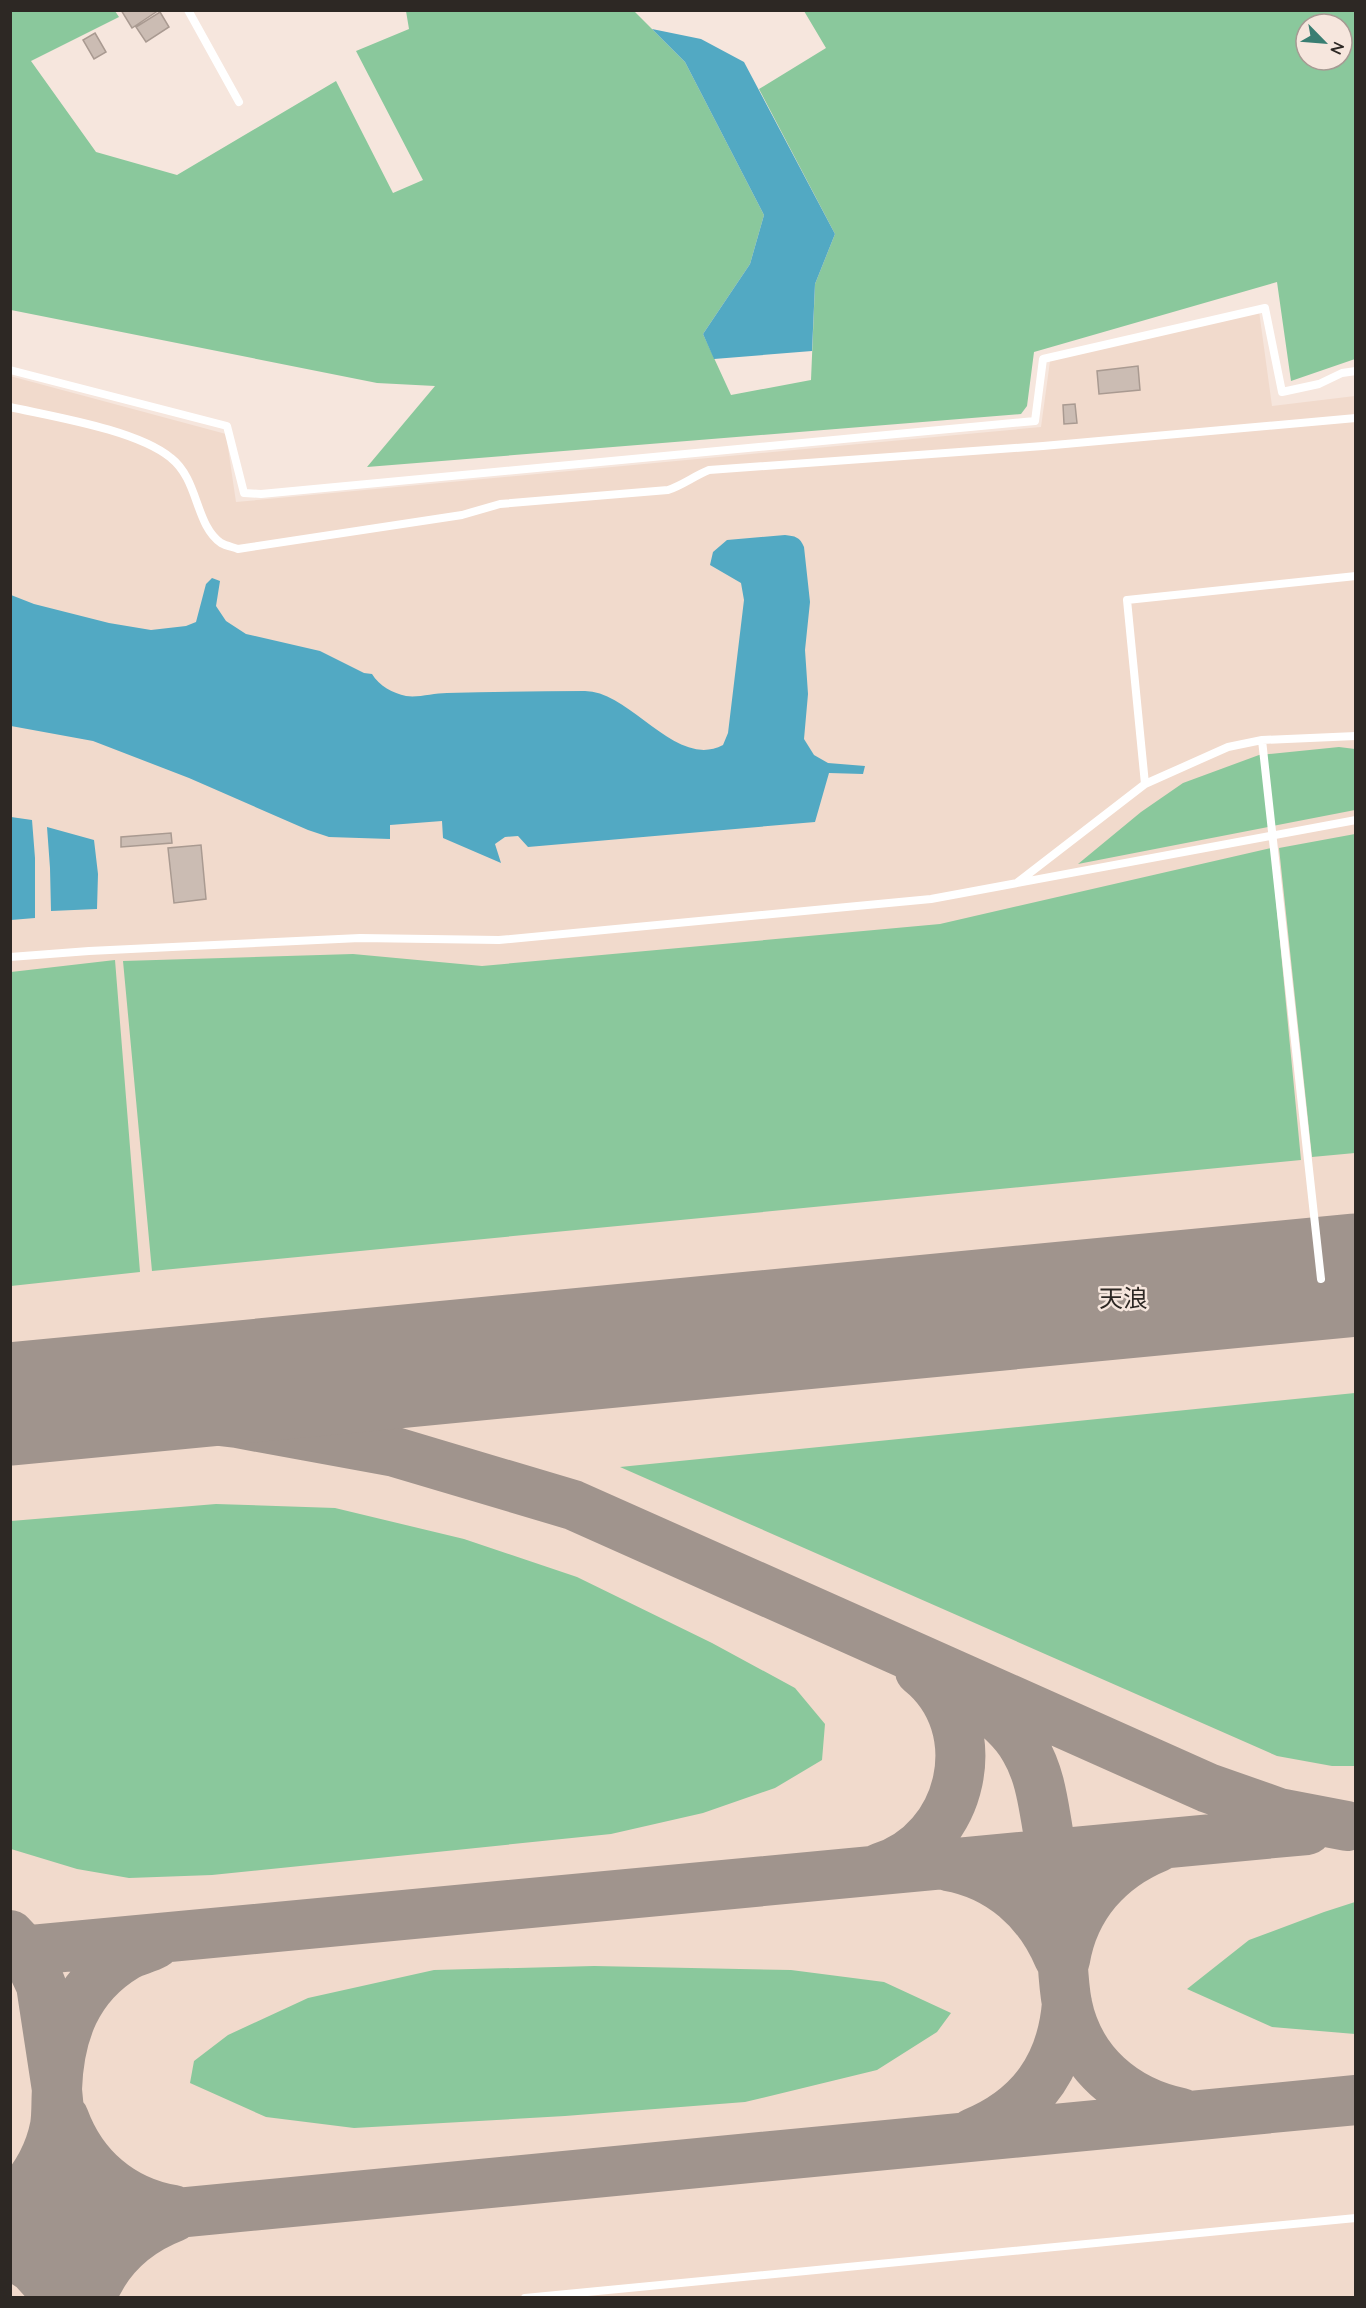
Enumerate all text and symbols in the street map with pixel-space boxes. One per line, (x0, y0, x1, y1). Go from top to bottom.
north arrow (1294, 12, 1354, 72)
text: N (1326, 39, 1349, 58)
district label: 天浪 (1099, 1283, 1147, 1313)

